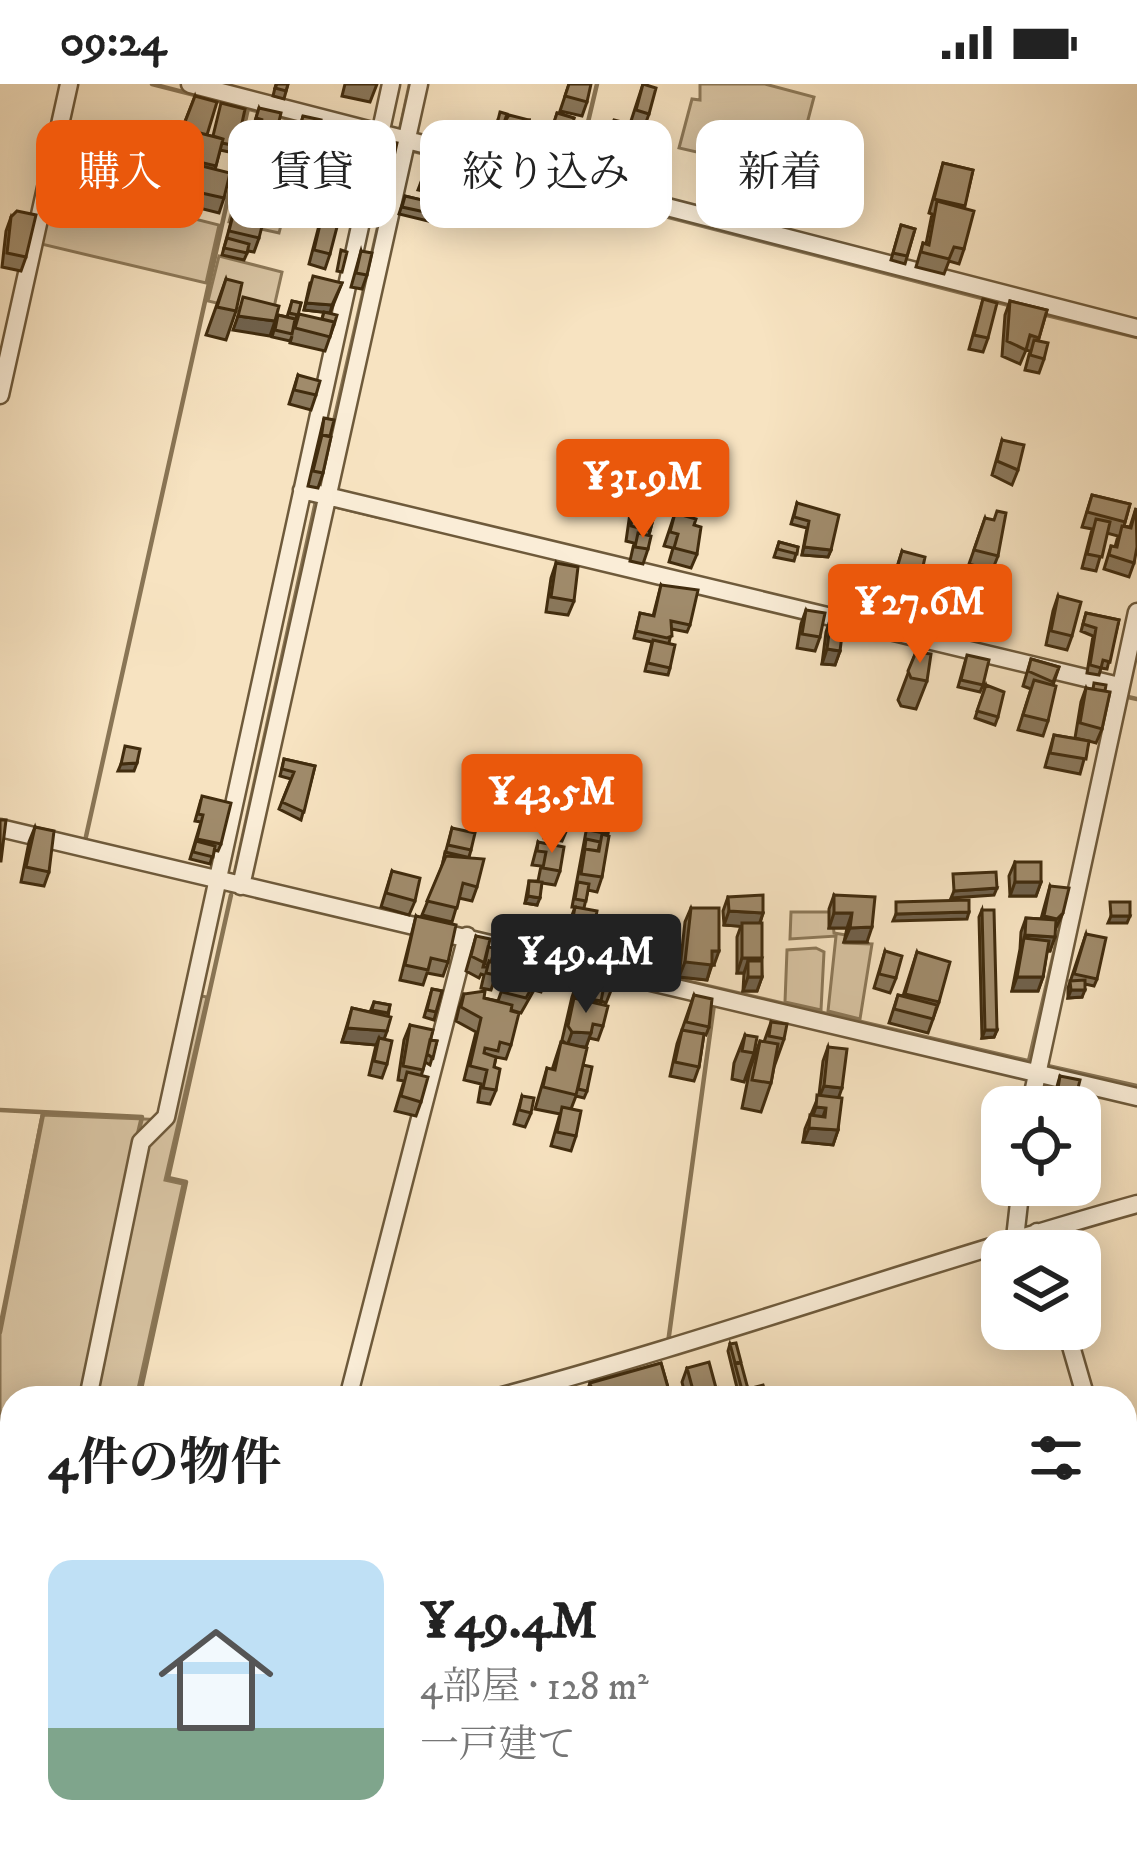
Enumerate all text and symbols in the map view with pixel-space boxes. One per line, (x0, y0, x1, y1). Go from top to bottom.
text: 09:24 (60, 14, 166, 70)
chip: 購入 (36, 120, 204, 228)
chip: 賃貸 (228, 120, 396, 228)
chip: 絞り込み (420, 120, 672, 228)
chip: 新着 (696, 120, 864, 228)
pin: ¥31.9M (545, 439, 741, 541)
text: ¥31.9M (583, 453, 703, 502)
pin: ¥27.6M (822, 564, 1018, 666)
text: ¥27.6M (855, 578, 985, 627)
pin: ¥43.5M (454, 754, 650, 856)
text: ¥43.5M (489, 768, 615, 817)
pin: ¥49.4M (488, 914, 684, 1016)
text: ¥49.4M (518, 928, 654, 977)
map controls (981, 1086, 1101, 1350)
button: locate (981, 1086, 1101, 1206)
button: layers (981, 1230, 1101, 1350)
icon: filters (1023, 1425, 1089, 1491)
text: 4件の物件 (48, 1432, 281, 1496)
text: ¥49.4M (420, 1590, 598, 1654)
icon: home (144, 1608, 288, 1752)
text: 4部屋 · 128 m² (420, 1663, 649, 1712)
text: 一戸建て (420, 1721, 576, 1770)

